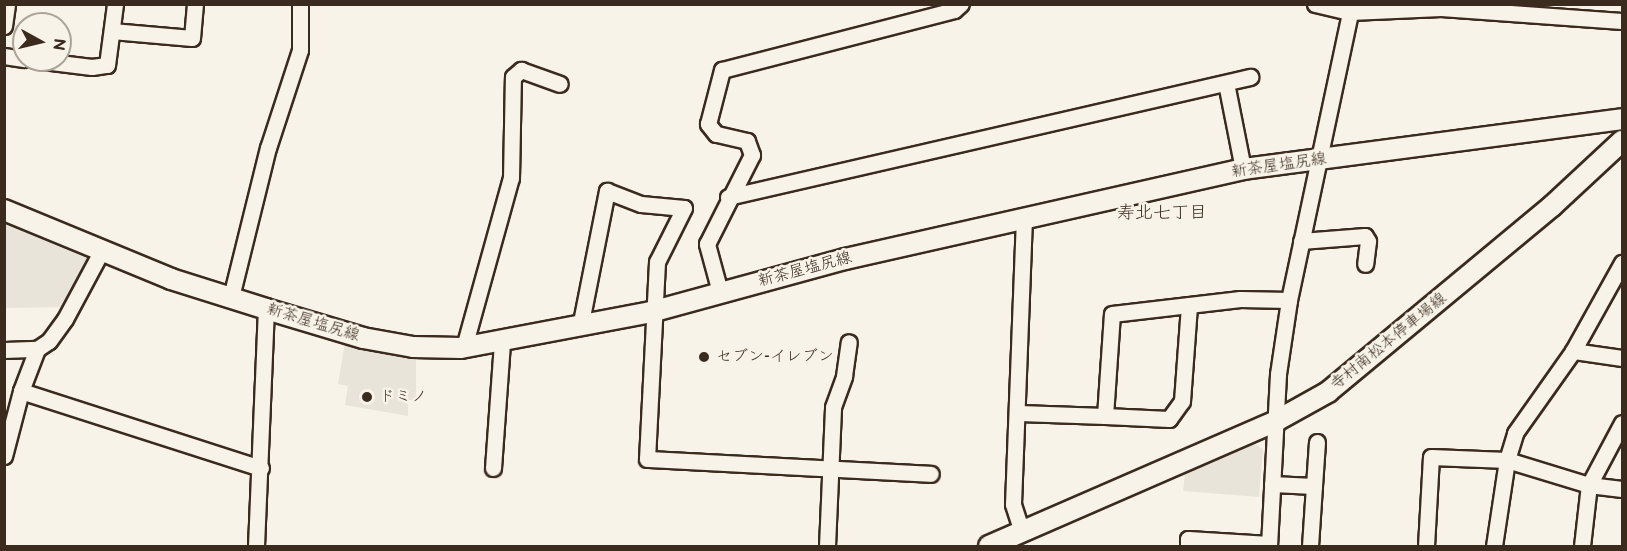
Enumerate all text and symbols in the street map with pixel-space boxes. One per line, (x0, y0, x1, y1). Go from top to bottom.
north arrow (12, 12, 72, 72)
text: N (48, 37, 69, 52)
street label: 新茶屋塩尻線 (1230, 150, 1328, 182)
district label: 寿北七丁目 (1117, 202, 1207, 224)
street label: 新茶屋塩尻線 (756, 248, 854, 292)
street label: 寺村南松本停車場線 (1327, 289, 1451, 395)
street label: 新茶屋塩尻線 (264, 300, 362, 346)
place label: セブン-イレブン (716, 347, 834, 367)
marker: セブン-イレブン (697, 350, 711, 364)
place label: ドミノ (379, 387, 427, 407)
marker: ドミノ (360, 390, 374, 404)

